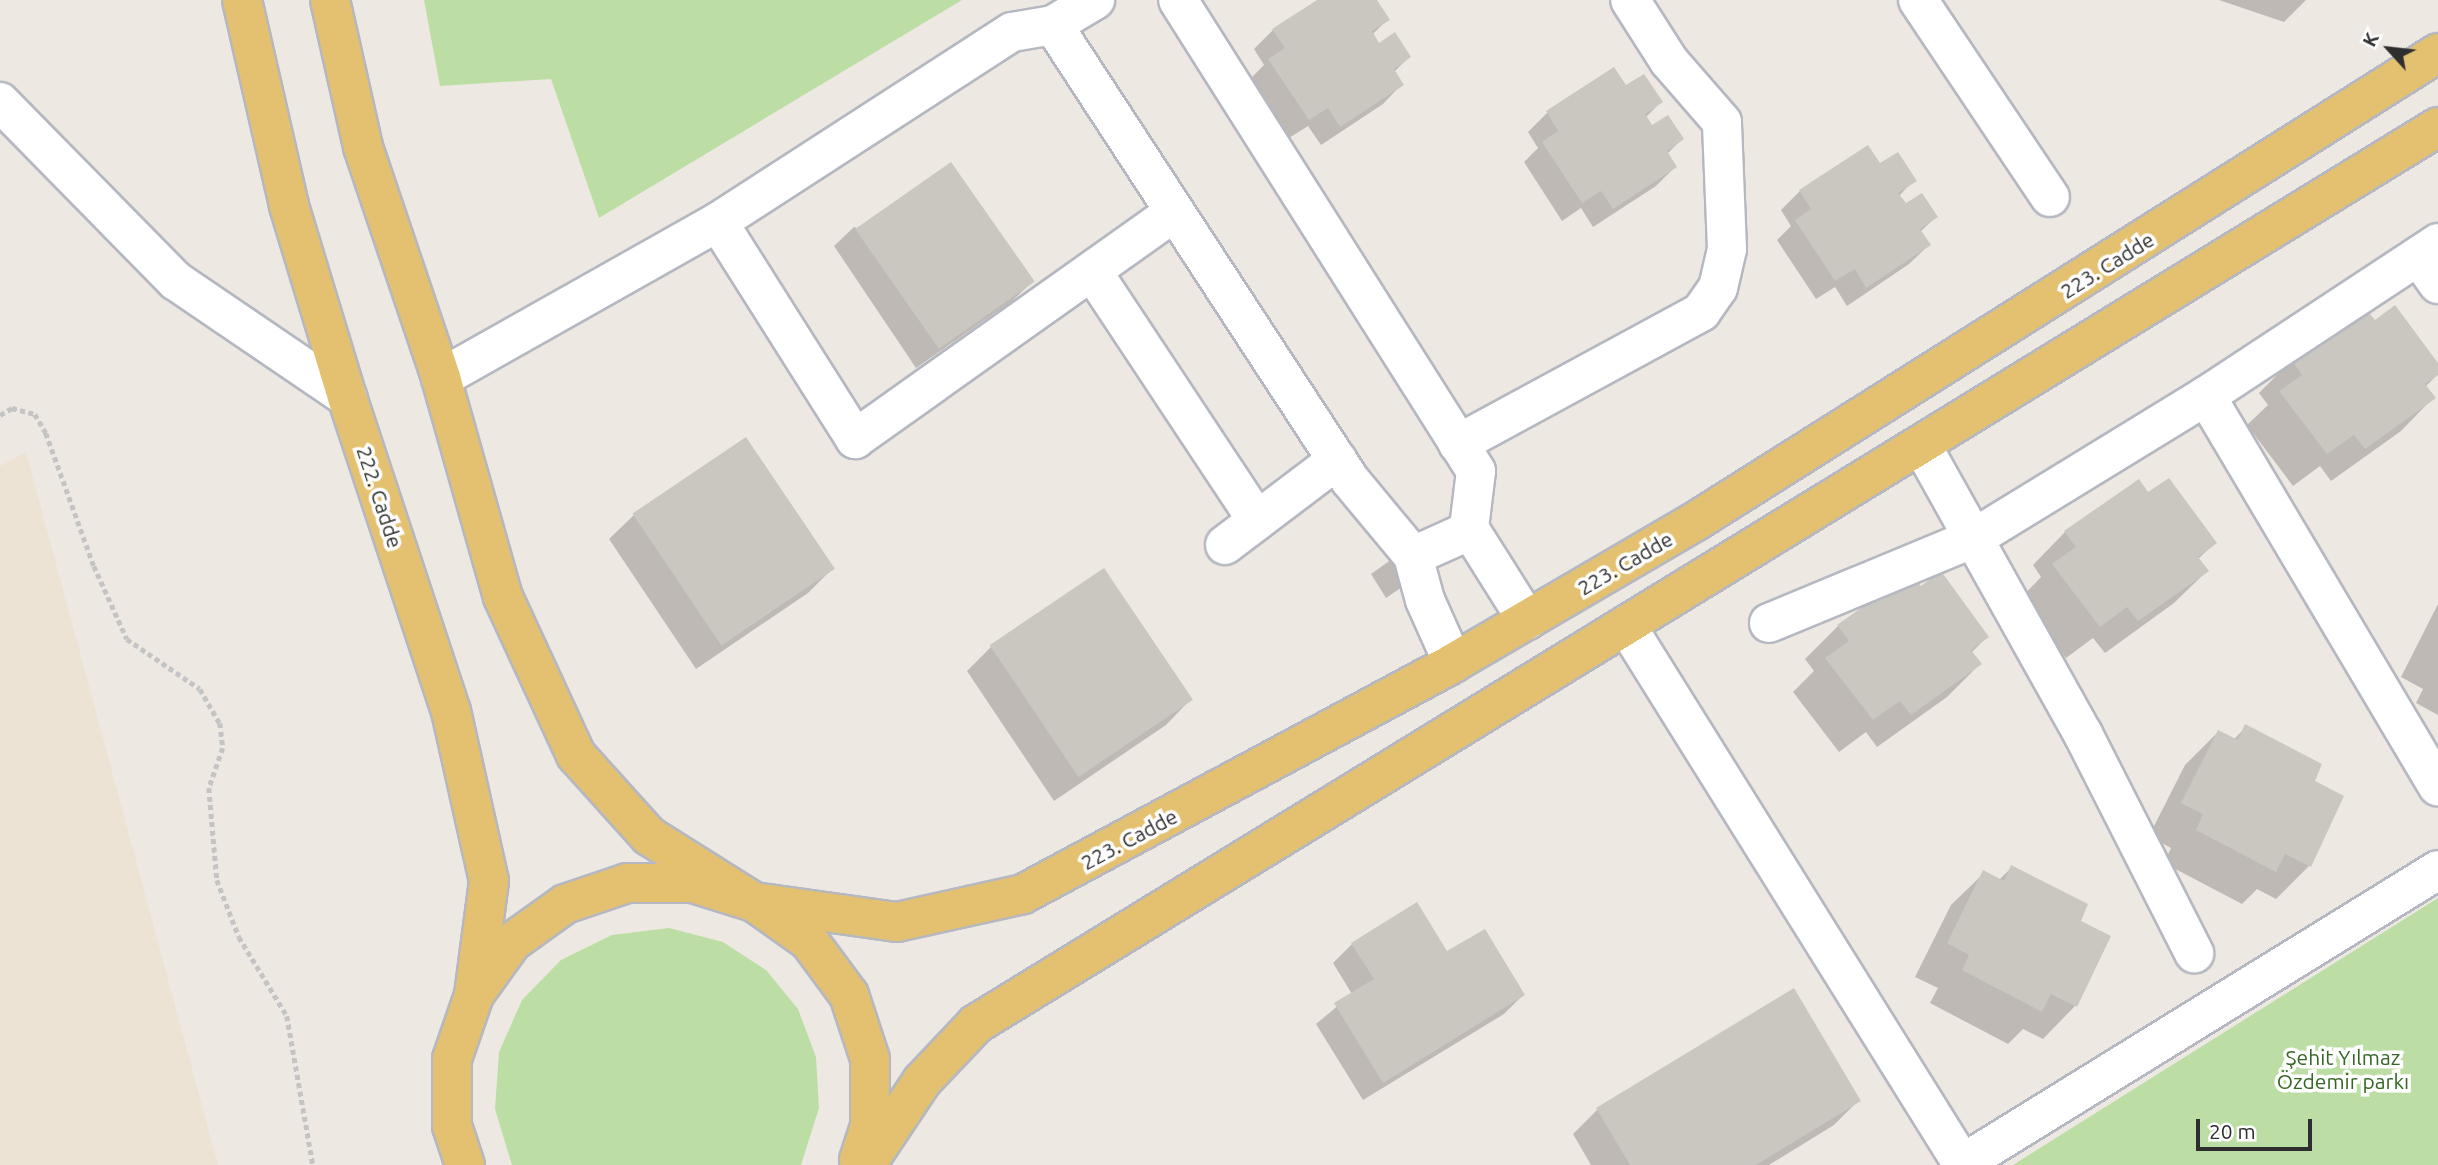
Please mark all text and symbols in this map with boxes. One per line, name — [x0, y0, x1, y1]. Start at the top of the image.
north arrow — [2354, 14, 2424, 84]
text: K — [2358, 29, 2383, 50]
street label: 223. Cadde — [2056, 226, 2158, 304]
street label: 222. Cadde — [352, 443, 408, 551]
street label: 223. Cadde — [1573, 526, 1677, 600]
street label: 223. Cadde — [1077, 803, 1181, 875]
park label: Şehit Yılmaz Özdemir parkı — [2277, 1044, 2409, 1094]
scale bar — [2200, 1106, 2316, 1150]
text: 20 m — [2209, 1119, 2256, 1143]

